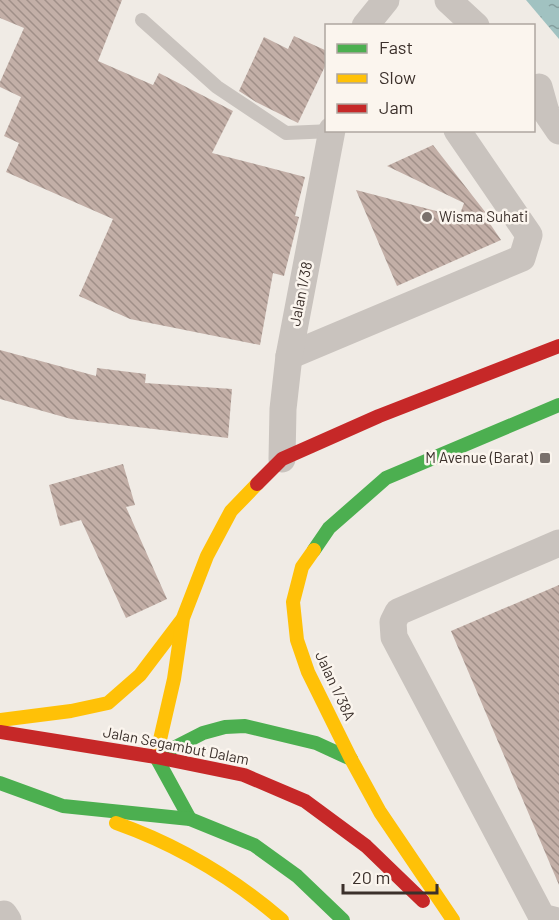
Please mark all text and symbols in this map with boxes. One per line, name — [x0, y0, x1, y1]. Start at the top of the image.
legend — [325, 24, 535, 132]
text: Fast — [379, 36, 413, 58]
text: Slow — [379, 66, 416, 88]
text: Jam — [379, 96, 413, 118]
place label: Wisma Suhati — [439, 207, 528, 225]
marker: Wisma Suhati — [420, 210, 434, 224]
street label: Jalan 1/38 — [285, 260, 315, 328]
place label: M Avenue (Barat) — [425, 448, 533, 466]
marker: M Avenue (Barat) — [538, 451, 552, 465]
street label: Jalan 1/38A — [312, 648, 360, 723]
street label: Jalan Segambut Dalam — [102, 722, 251, 768]
scale bar — [343, 857, 438, 895]
text: 20 m — [352, 866, 390, 888]

